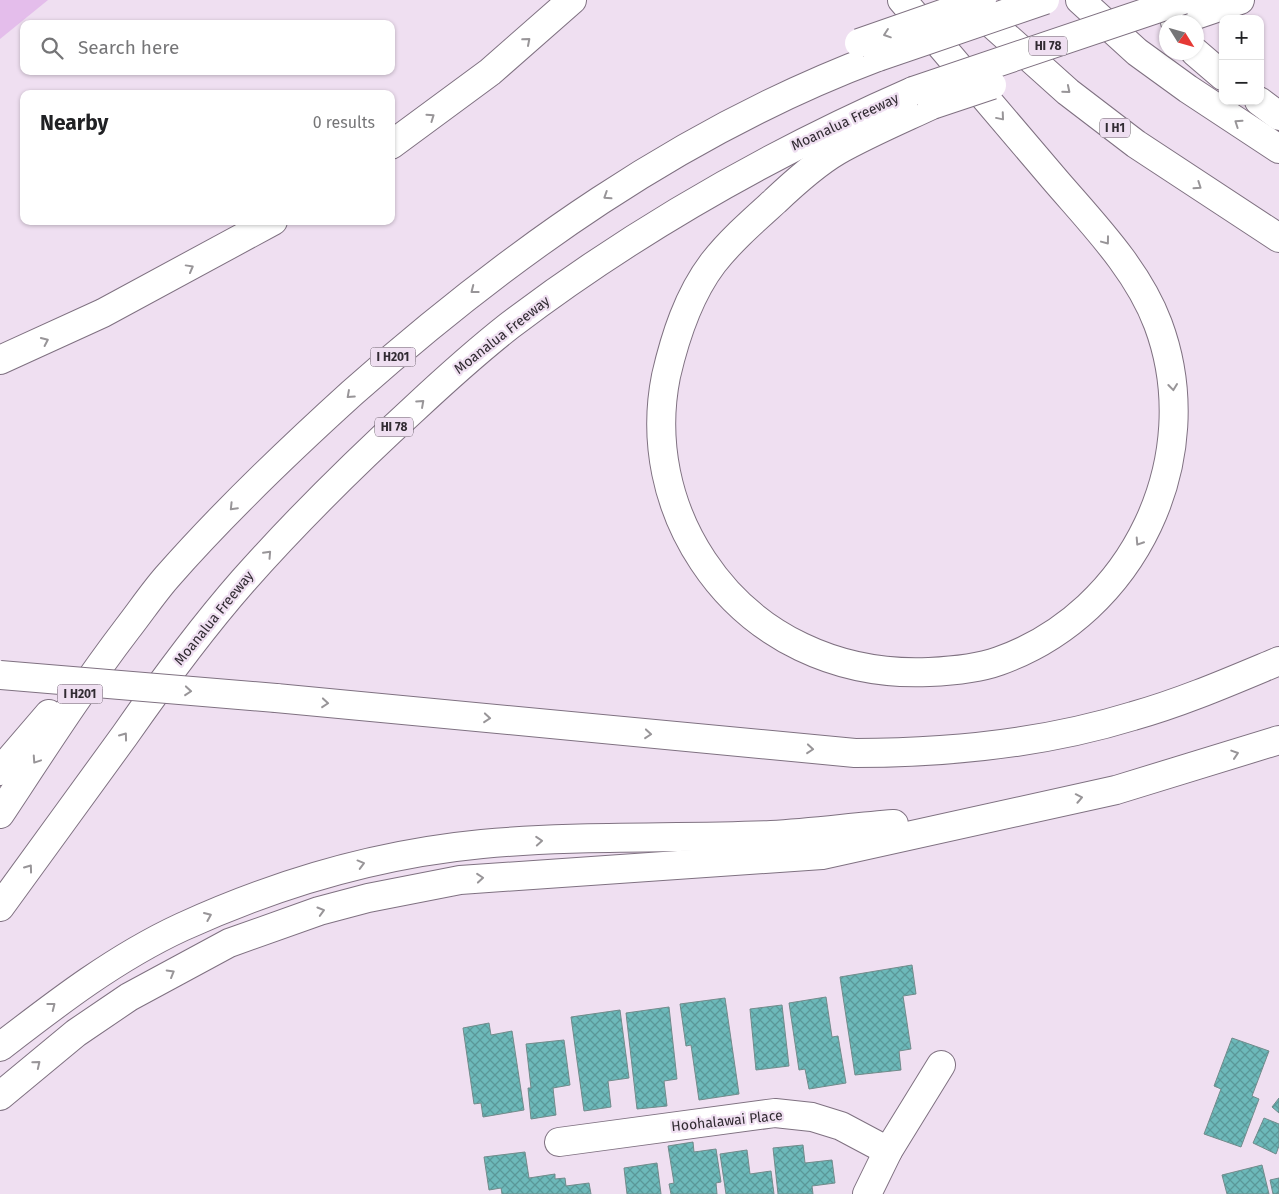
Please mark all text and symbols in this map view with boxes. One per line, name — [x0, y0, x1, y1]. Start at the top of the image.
north arrow — [1159, 15, 1204, 60]
map controls — [1219, 15, 1264, 105]
button: + — [1219, 15, 1264, 60]
search box — [20, 20, 395, 75]
one-way arrow — [883, 28, 892, 38]
icon: search — [38, 34, 66, 62]
text: Search here — [78, 36, 179, 59]
road number: HI 78 — [1029, 36, 1067, 56]
one-way arrow — [521, 38, 530, 47]
button: − — [1219, 60, 1264, 105]
one-way arrow — [1061, 85, 1070, 93]
street label: Moanalua Freeway — [789, 90, 902, 154]
text: Nearby — [40, 110, 108, 136]
one-way arrow — [996, 111, 1004, 120]
text: 0 results — [313, 113, 375, 132]
one-way arrow — [425, 114, 435, 123]
road number: I H1 — [1100, 119, 1130, 138]
one-way arrow — [1234, 120, 1243, 129]
one-way arrow — [1193, 180, 1202, 189]
one-way arrow — [603, 190, 612, 199]
one-way arrow — [1101, 235, 1109, 244]
one-way arrow — [184, 264, 193, 274]
one-way arrow — [471, 284, 480, 292]
street label: Moanalua Freeway — [451, 292, 553, 378]
one-way arrow — [40, 337, 49, 347]
road number: I H201 — [370, 348, 416, 367]
one-way arrow — [1167, 383, 1178, 391]
one-way arrow — [347, 389, 356, 398]
one-way arrow — [415, 400, 424, 409]
road number: HI 78 — [375, 418, 413, 437]
one-way arrow — [230, 502, 239, 511]
one-way arrow — [1136, 537, 1145, 546]
one-way arrow — [262, 550, 271, 559]
street label: Moanalua Freeway — [171, 567, 257, 669]
road number: I H201 — [58, 684, 102, 704]
one-way arrow — [184, 685, 192, 696]
one-way arrow — [321, 697, 329, 708]
one-way arrow — [483, 712, 491, 723]
one-way arrow — [645, 728, 653, 739]
one-way arrow — [118, 732, 127, 742]
one-way arrow — [807, 743, 815, 754]
one-way arrow — [1231, 750, 1239, 760]
one-way arrow — [33, 754, 42, 764]
one-way arrow — [1075, 793, 1083, 803]
one-way arrow — [536, 835, 544, 846]
one-way arrow — [357, 860, 365, 870]
one-way arrow — [22, 864, 32, 873]
one-way arrow — [476, 873, 484, 884]
one-way arrow — [316, 907, 324, 917]
one-way arrow — [203, 912, 212, 923]
one-way arrow — [165, 969, 174, 979]
one-way arrow — [46, 1004, 55, 1012]
one-way arrow — [31, 1062, 40, 1070]
street label: Hoohalawai Place — [670, 1107, 784, 1135]

